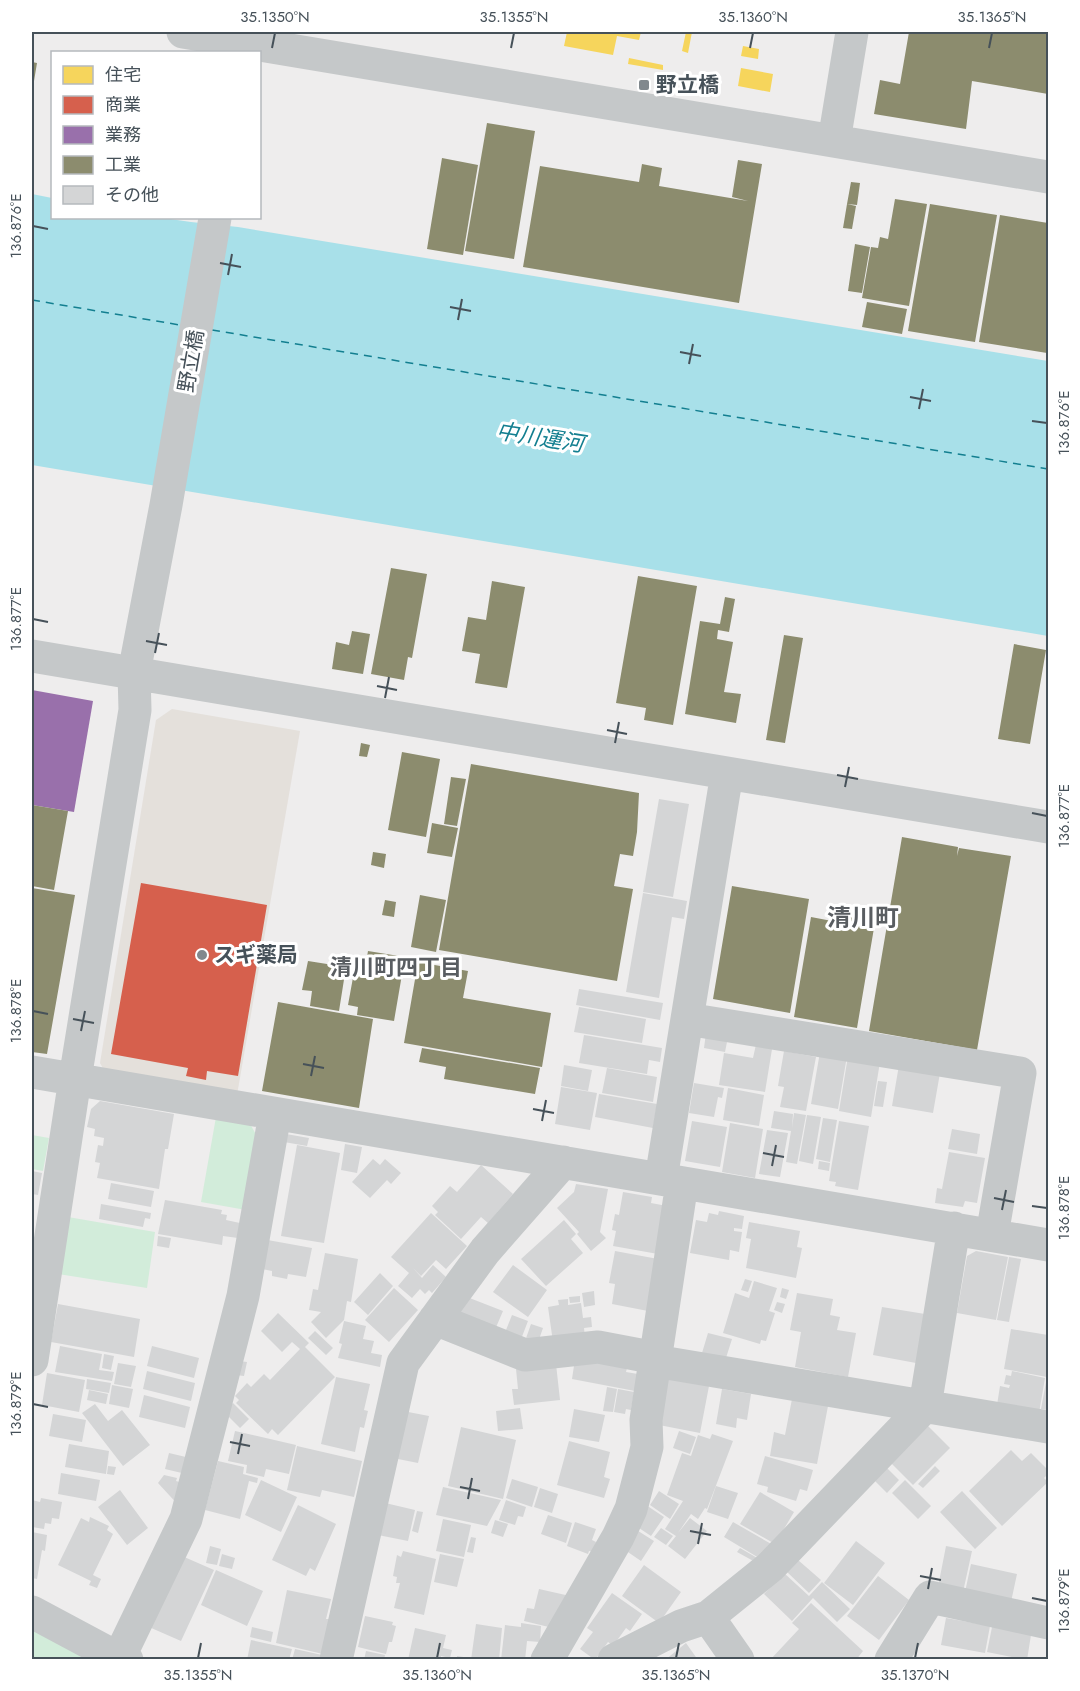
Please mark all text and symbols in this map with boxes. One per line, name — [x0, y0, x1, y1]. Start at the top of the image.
text: 35.1350°N — [240, 6, 310, 28]
text: 35.1355°N — [480, 6, 548, 28]
text: 35.1360°N — [718, 6, 788, 28]
text: 35.1365°N — [958, 6, 1027, 28]
legend — [51, 51, 261, 219]
text: 住宅 — [105, 62, 141, 88]
place label: 野立橋 — [656, 70, 719, 100]
marker: 野立橋 — [637, 78, 651, 92]
text: 商業 — [105, 92, 141, 118]
text: 業務 — [105, 122, 141, 148]
text: 工業 — [105, 152, 141, 178]
text: その他 — [105, 182, 159, 208]
text: 136.876°E — [5, 194, 27, 258]
street label: 野立橋 — [171, 327, 211, 395]
text: 136.876°E — [1053, 391, 1075, 455]
water label: 中川運河 — [494, 414, 590, 460]
text: 136.877°E — [5, 587, 27, 651]
text: 136.877°E — [1053, 784, 1075, 848]
district label: 清川町 — [827, 900, 899, 935]
place label: スギ薬局 — [214, 940, 298, 970]
marker: スギ薬局 — [195, 948, 209, 962]
district label: 清川町四丁目 — [330, 951, 462, 983]
text: 136.878°E — [5, 979, 27, 1043]
text: 136.878°E — [1053, 1176, 1075, 1240]
text: 136.879°E — [5, 1372, 27, 1436]
text: 136.879°E — [1053, 1569, 1075, 1633]
text: 35.1355°N — [164, 1664, 232, 1686]
text: 35.1360°N — [402, 1664, 472, 1686]
text: 35.1365°N — [642, 1664, 711, 1686]
text: 35.1370°N — [881, 1664, 949, 1686]

